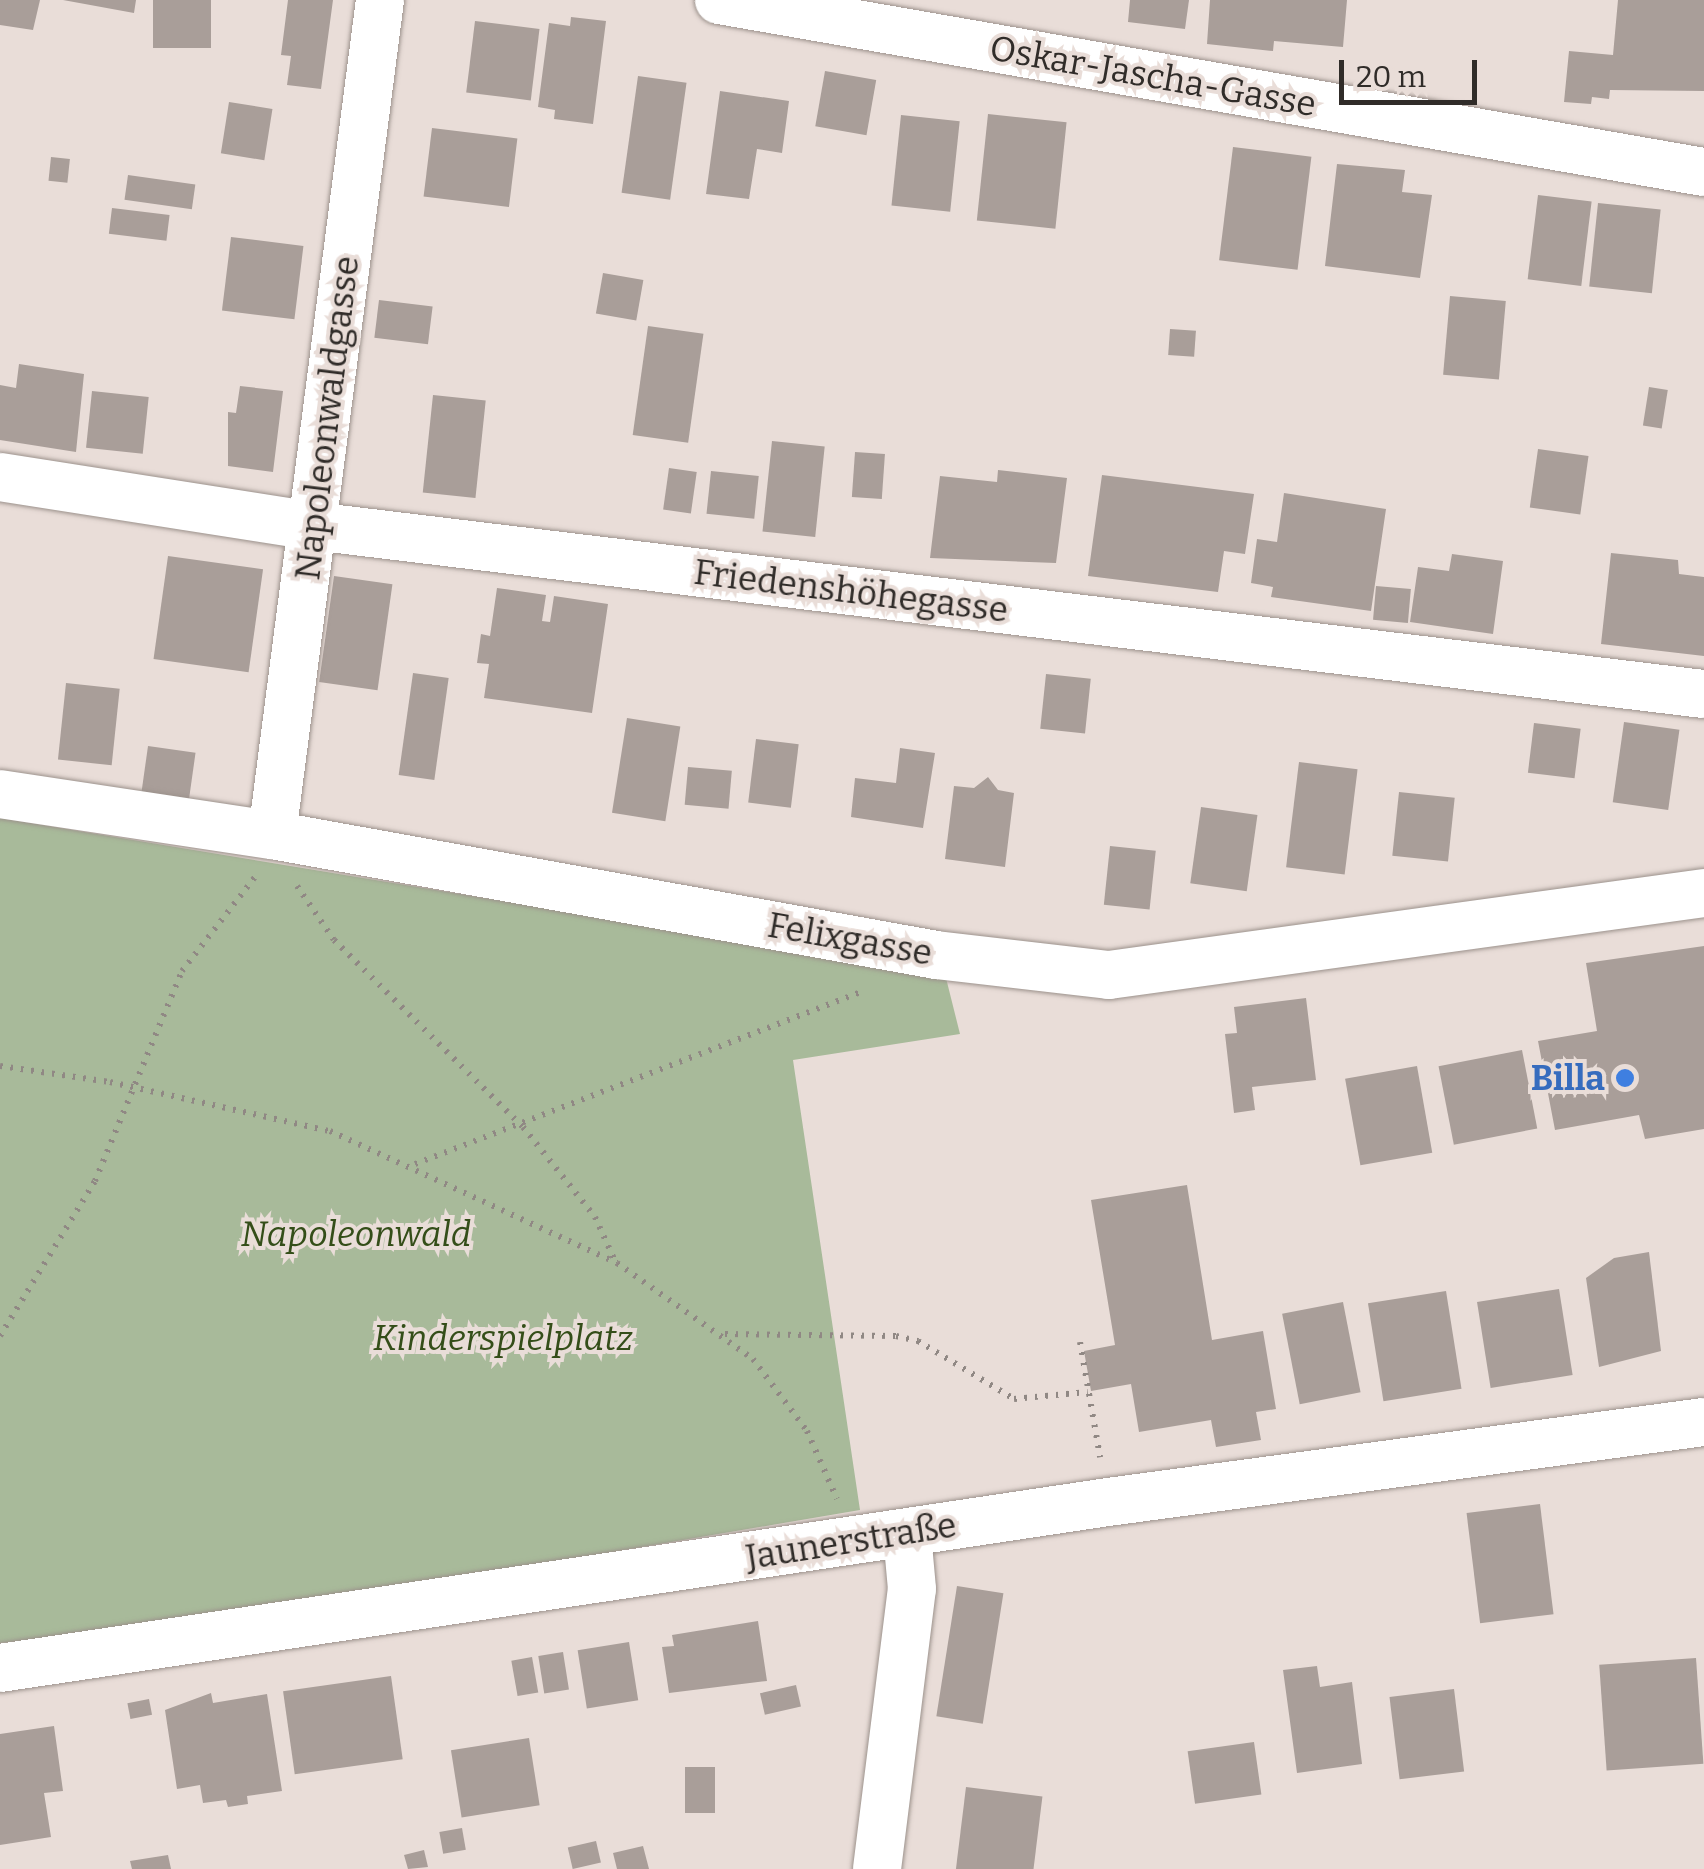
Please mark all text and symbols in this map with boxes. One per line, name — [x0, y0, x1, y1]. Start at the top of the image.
street label: Oskar-Jascha-Gasse — [987, 27, 1319, 125]
scale bar — [1344, 40, 1482, 102]
text: 20 m — [1356, 59, 1426, 95]
street label: Napoleonwaldgasse — [286, 254, 368, 582]
street label: Friedenshöhegasse — [692, 551, 1010, 631]
street label: Felixgasse — [764, 904, 936, 974]
place label: Billa — [1531, 1057, 1605, 1099]
marker: Billa — [1614, 1067, 1636, 1089]
park label: Napoleonwald — [241, 1213, 471, 1255]
park label: Kinderspielplatz — [373, 1317, 633, 1359]
street label: Jaunerstraße — [743, 1504, 959, 1578]

